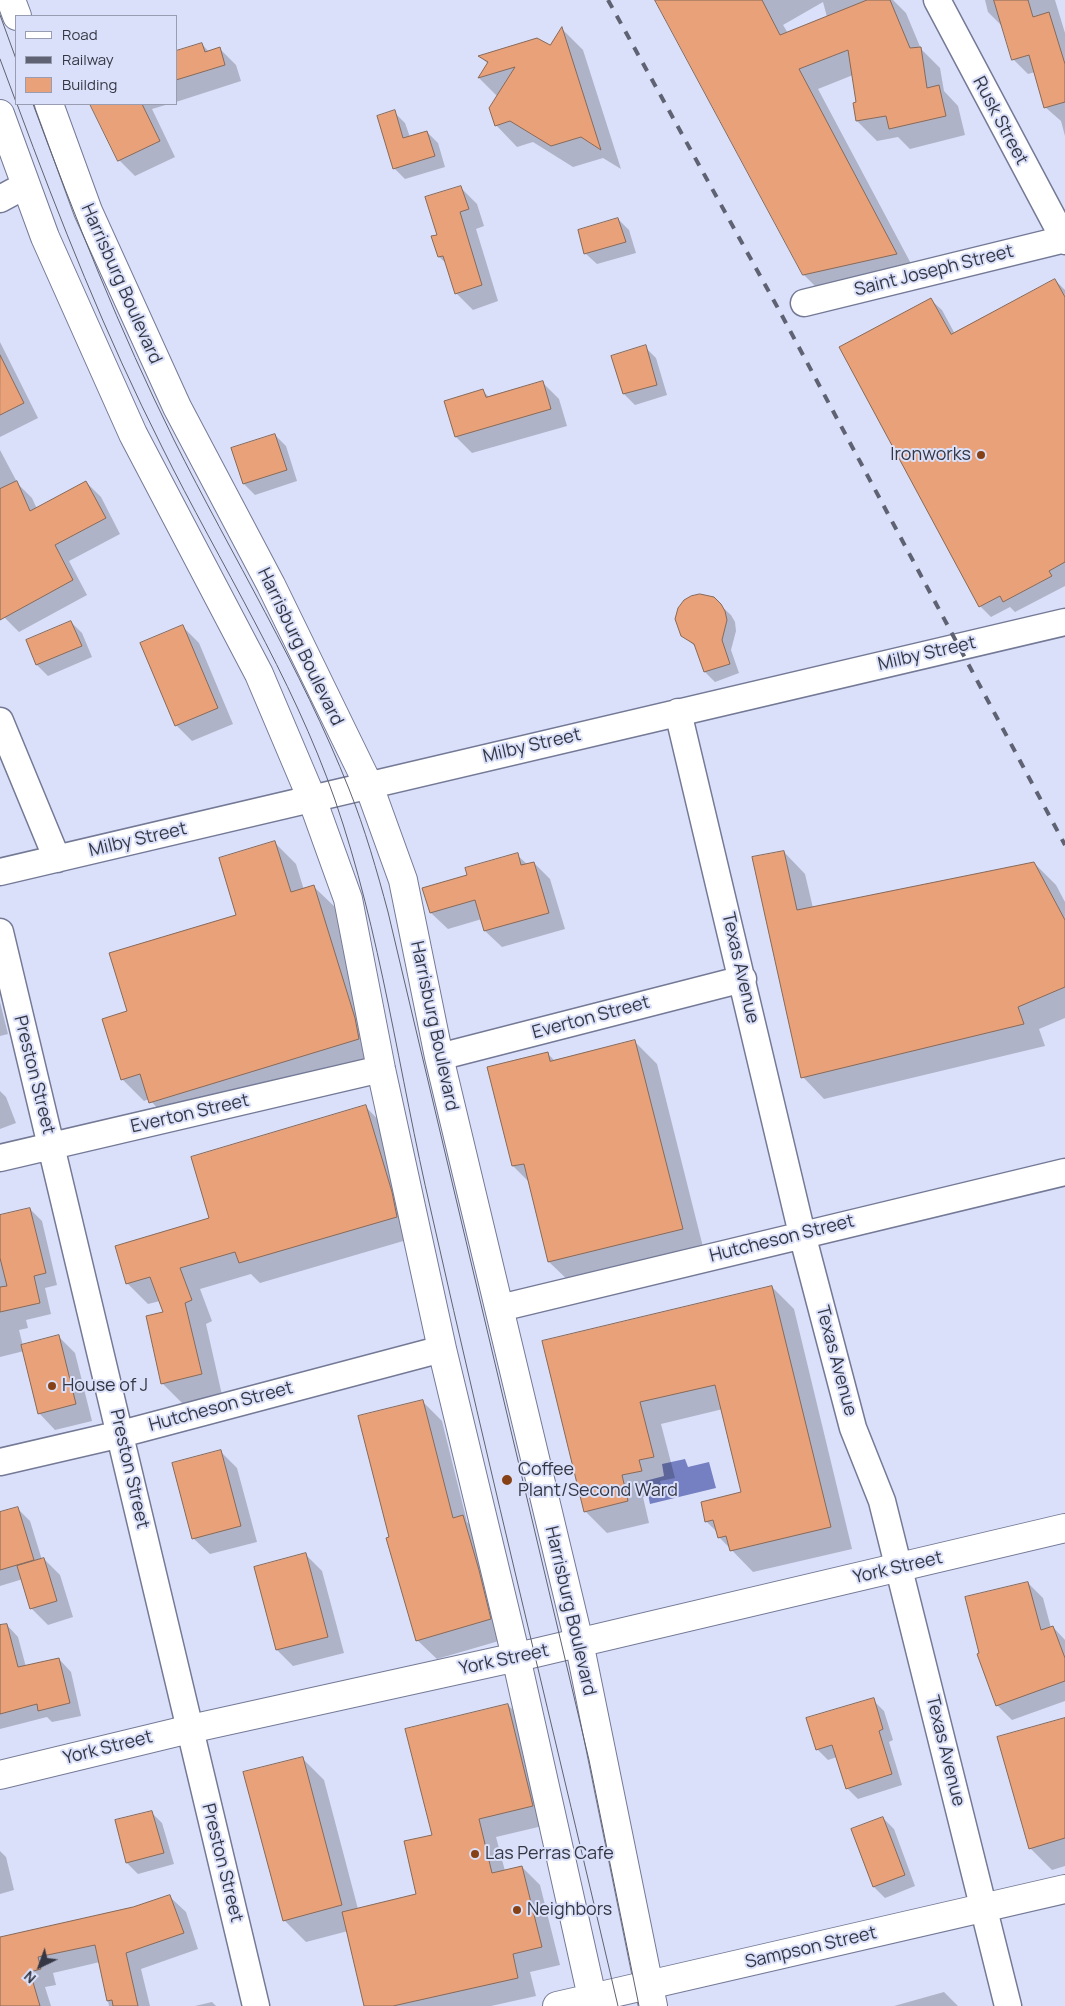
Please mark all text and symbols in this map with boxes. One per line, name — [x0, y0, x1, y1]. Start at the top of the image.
legend — [15, 15, 178, 105]
text: Road — [62, 24, 98, 45]
text: Railway — [62, 49, 114, 70]
street label: Rusk Street — [968, 73, 1032, 169]
text: Building — [62, 74, 117, 95]
street label: Harrisburg Boulevard — [76, 201, 166, 367]
street label: Saint Joseph Street — [852, 241, 1016, 301]
place label: Ironworks — [890, 444, 971, 466]
marker: Ironworks — [975, 449, 987, 461]
street label: Harrisburg Boulevard — [252, 565, 348, 729]
street label: Milby Street — [876, 632, 978, 676]
street label: Milby Street — [481, 724, 583, 768]
street label: Milby Street — [87, 818, 189, 862]
street label: Texas Avenue — [717, 910, 763, 1026]
street label: Harrisburg Boulevard — [405, 939, 463, 1113]
street label: Everton Street — [530, 992, 652, 1044]
street label: Preston Street — [9, 1013, 59, 1137]
street label: Everton Street — [129, 1090, 251, 1138]
street label: Hutcheson Street — [707, 1211, 857, 1267]
street label: Texas Avenue — [811, 1304, 861, 1418]
place label: House of J — [62, 1375, 148, 1397]
street label: Hutcheson Street — [147, 1377, 295, 1437]
marker: House of J — [46, 1380, 58, 1392]
street label: Preston Street — [105, 1407, 153, 1531]
place label: Coffee Plant/Second Ward — [518, 1459, 678, 1502]
marker: Coffee Plant/Second Ward — [500, 1473, 514, 1487]
street label: Harrisburg Boulevard — [540, 1524, 600, 1698]
street label: York Street — [851, 1547, 945, 1589]
street label: York Street — [457, 1640, 551, 1680]
street label: Texas Avenue — [921, 1693, 969, 1809]
street label: York Street — [61, 1727, 155, 1769]
street label: Preston Street — [197, 1801, 247, 1925]
place label: Las Perras Cafe — [485, 1843, 614, 1865]
marker: Las Perras Cafe — [469, 1848, 481, 1860]
place label: Neighbors — [527, 1899, 612, 1921]
marker: Neighbors — [511, 1904, 523, 1916]
street label: Sampson Street — [743, 1922, 879, 1974]
north arrow — [15, 1941, 65, 1991]
text: N — [20, 1967, 40, 1988]

